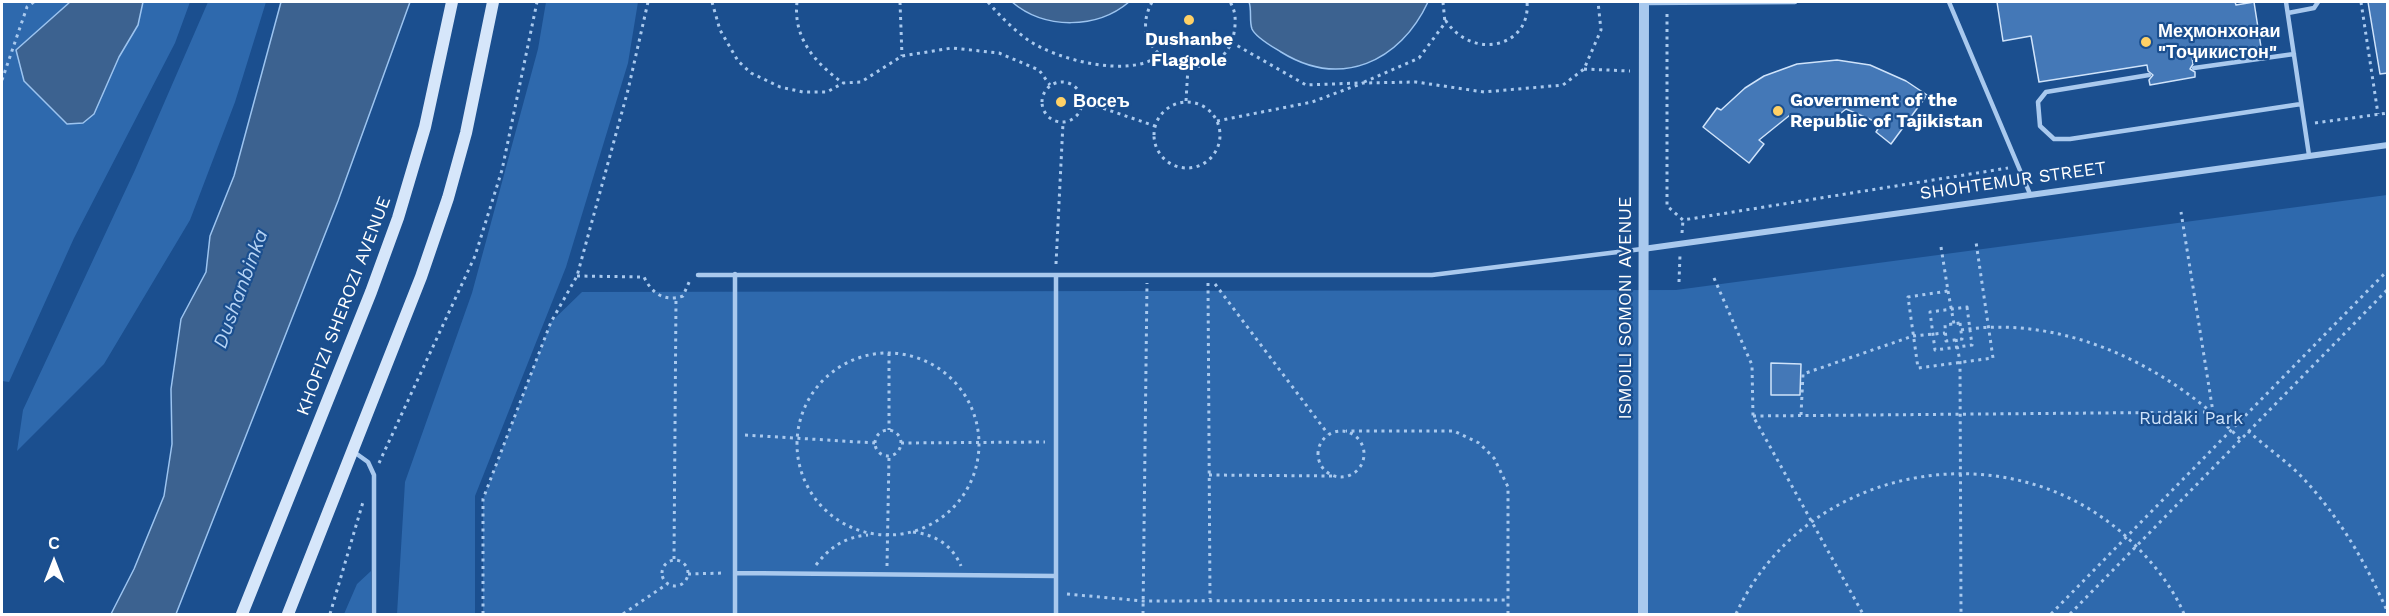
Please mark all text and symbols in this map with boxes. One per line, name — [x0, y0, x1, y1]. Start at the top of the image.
marker: Dushanbe Flagpole — [1182, 13, 1196, 27]
place label: Меҳмонхонаи "Тоҷикистон" — [2158, 21, 2280, 63]
place label: Dushanbe Flagpole — [1145, 29, 1233, 72]
marker: Меҳмонхонаи "Тоҷикистон" — [2139, 35, 2153, 49]
place label: Government of the Republic of Tajikistan — [1790, 90, 1983, 132]
place label: Восеъ — [1073, 91, 1130, 113]
marker: Восеъ — [1054, 95, 1068, 109]
marker: Government of the Republic of Tajikistan — [1771, 104, 1785, 118]
street label: SHOHTEMUR STREET — [1919, 157, 2107, 205]
street label: KHOFIZI SHEROZI AVENUE — [292, 193, 396, 419]
street label: ISMOILI SOMONI AVENUE — [1615, 196, 1637, 420]
water label: Dushanbinka — [208, 226, 274, 352]
park label: Rudaki Park — [2139, 408, 2243, 430]
north arrow — [24, 532, 84, 592]
text: С — [48, 534, 60, 553]

